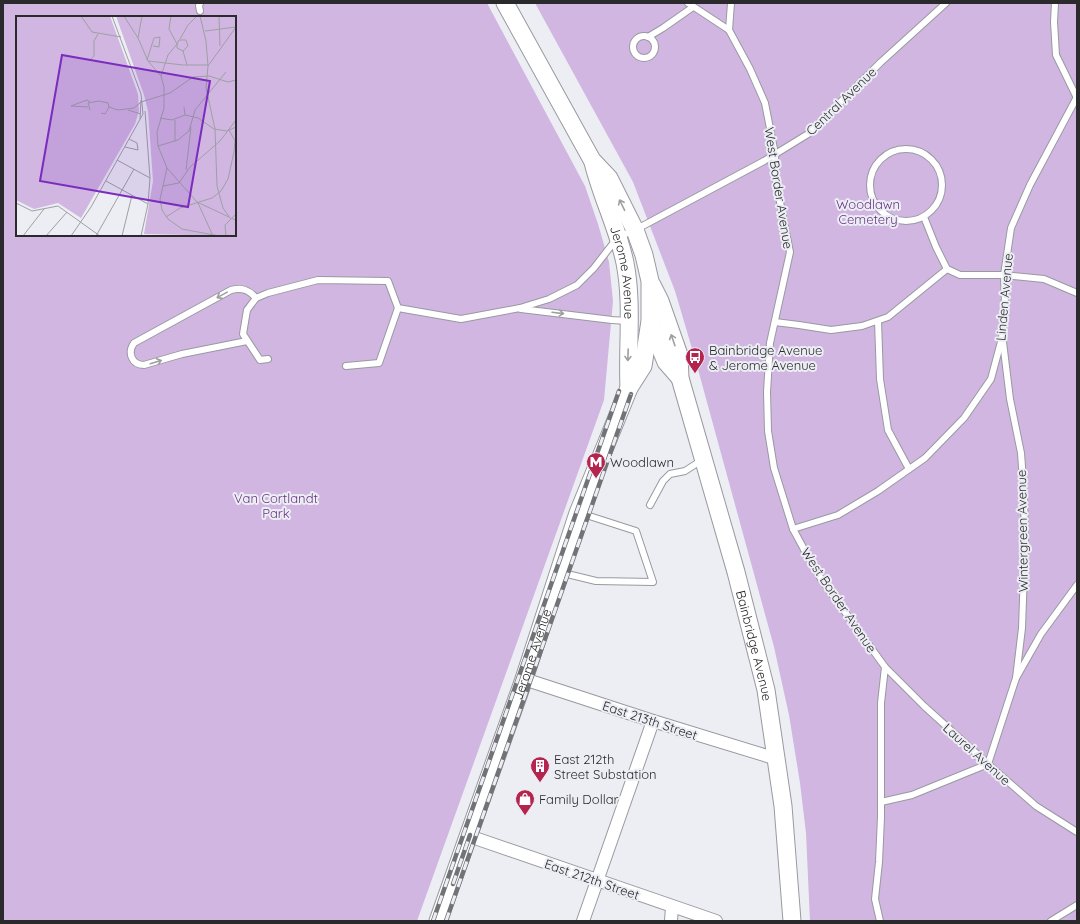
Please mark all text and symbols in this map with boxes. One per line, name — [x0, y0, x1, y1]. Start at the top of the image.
inset map — [16, 16, 236, 236]
street label: Central Avenue — [803, 63, 879, 139]
street label: West Border Avenue — [761, 126, 797, 250]
park label: Woodlawn Cemetery — [836, 196, 900, 227]
one-way arrow — [618, 200, 625, 212]
street label: Jerome Avenue — [607, 224, 637, 319]
street label: Linden Avenue — [992, 252, 1016, 342]
one-way arrow — [216, 292, 228, 299]
one-way arrow — [551, 309, 564, 317]
one-way arrow — [669, 335, 677, 347]
place label: Bainbridge Avenue & Jerome Avenue — [709, 342, 822, 373]
bus stop icon: Bainbridge Avenue & Jerome Avenue — [684, 346, 706, 374]
one-way arrow — [625, 348, 632, 361]
one-way arrow — [149, 358, 162, 365]
metro station icon: Woodlawn — [585, 451, 607, 479]
place label: Woodlawn — [610, 454, 674, 470]
street label: Wintergreen Avenue — [1013, 470, 1031, 592]
park label: Van Cortlandt Park — [234, 490, 318, 521]
street label: West Border Avenue — [798, 545, 880, 655]
street label: Bainbridge Avenue — [733, 589, 776, 702]
street label: Jerome Avenue — [509, 607, 554, 702]
street label: East 213th Street — [600, 697, 700, 743]
street label: Laurel Avenue — [940, 720, 1014, 788]
place label: East 212th Street Substation — [554, 751, 657, 782]
building icon: East 212th Street Substation — [529, 755, 551, 783]
shop icon: Family Dollar — [514, 788, 536, 816]
place label: Family Dollar — [539, 791, 619, 807]
street label: East 212th Street — [542, 855, 642, 903]

